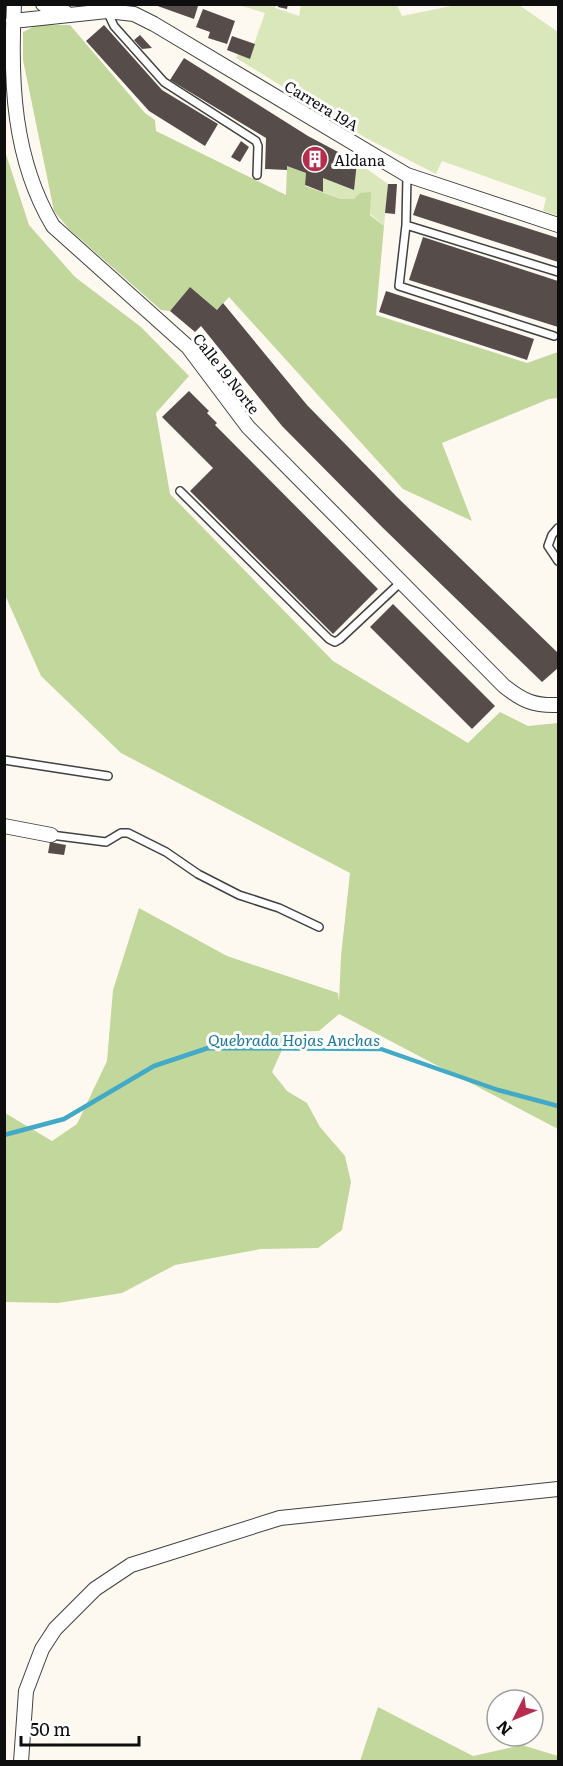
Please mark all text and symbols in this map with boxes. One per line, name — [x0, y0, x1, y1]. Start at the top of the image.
street label: Carrera 19A — [280, 74, 364, 136]
building icon: Aldana — [300, 144, 330, 174]
place label: Aldana — [334, 148, 386, 171]
street label: Calle 19 Norte — [188, 328, 266, 419]
water label: Quebrada Hojas Anchas — [208, 1027, 380, 1051]
north arrow — [485, 1688, 545, 1748]
scale bar — [21, 1709, 140, 1747]
text: 50 m — [30, 1715, 71, 1742]
text: N — [490, 1716, 517, 1742]

